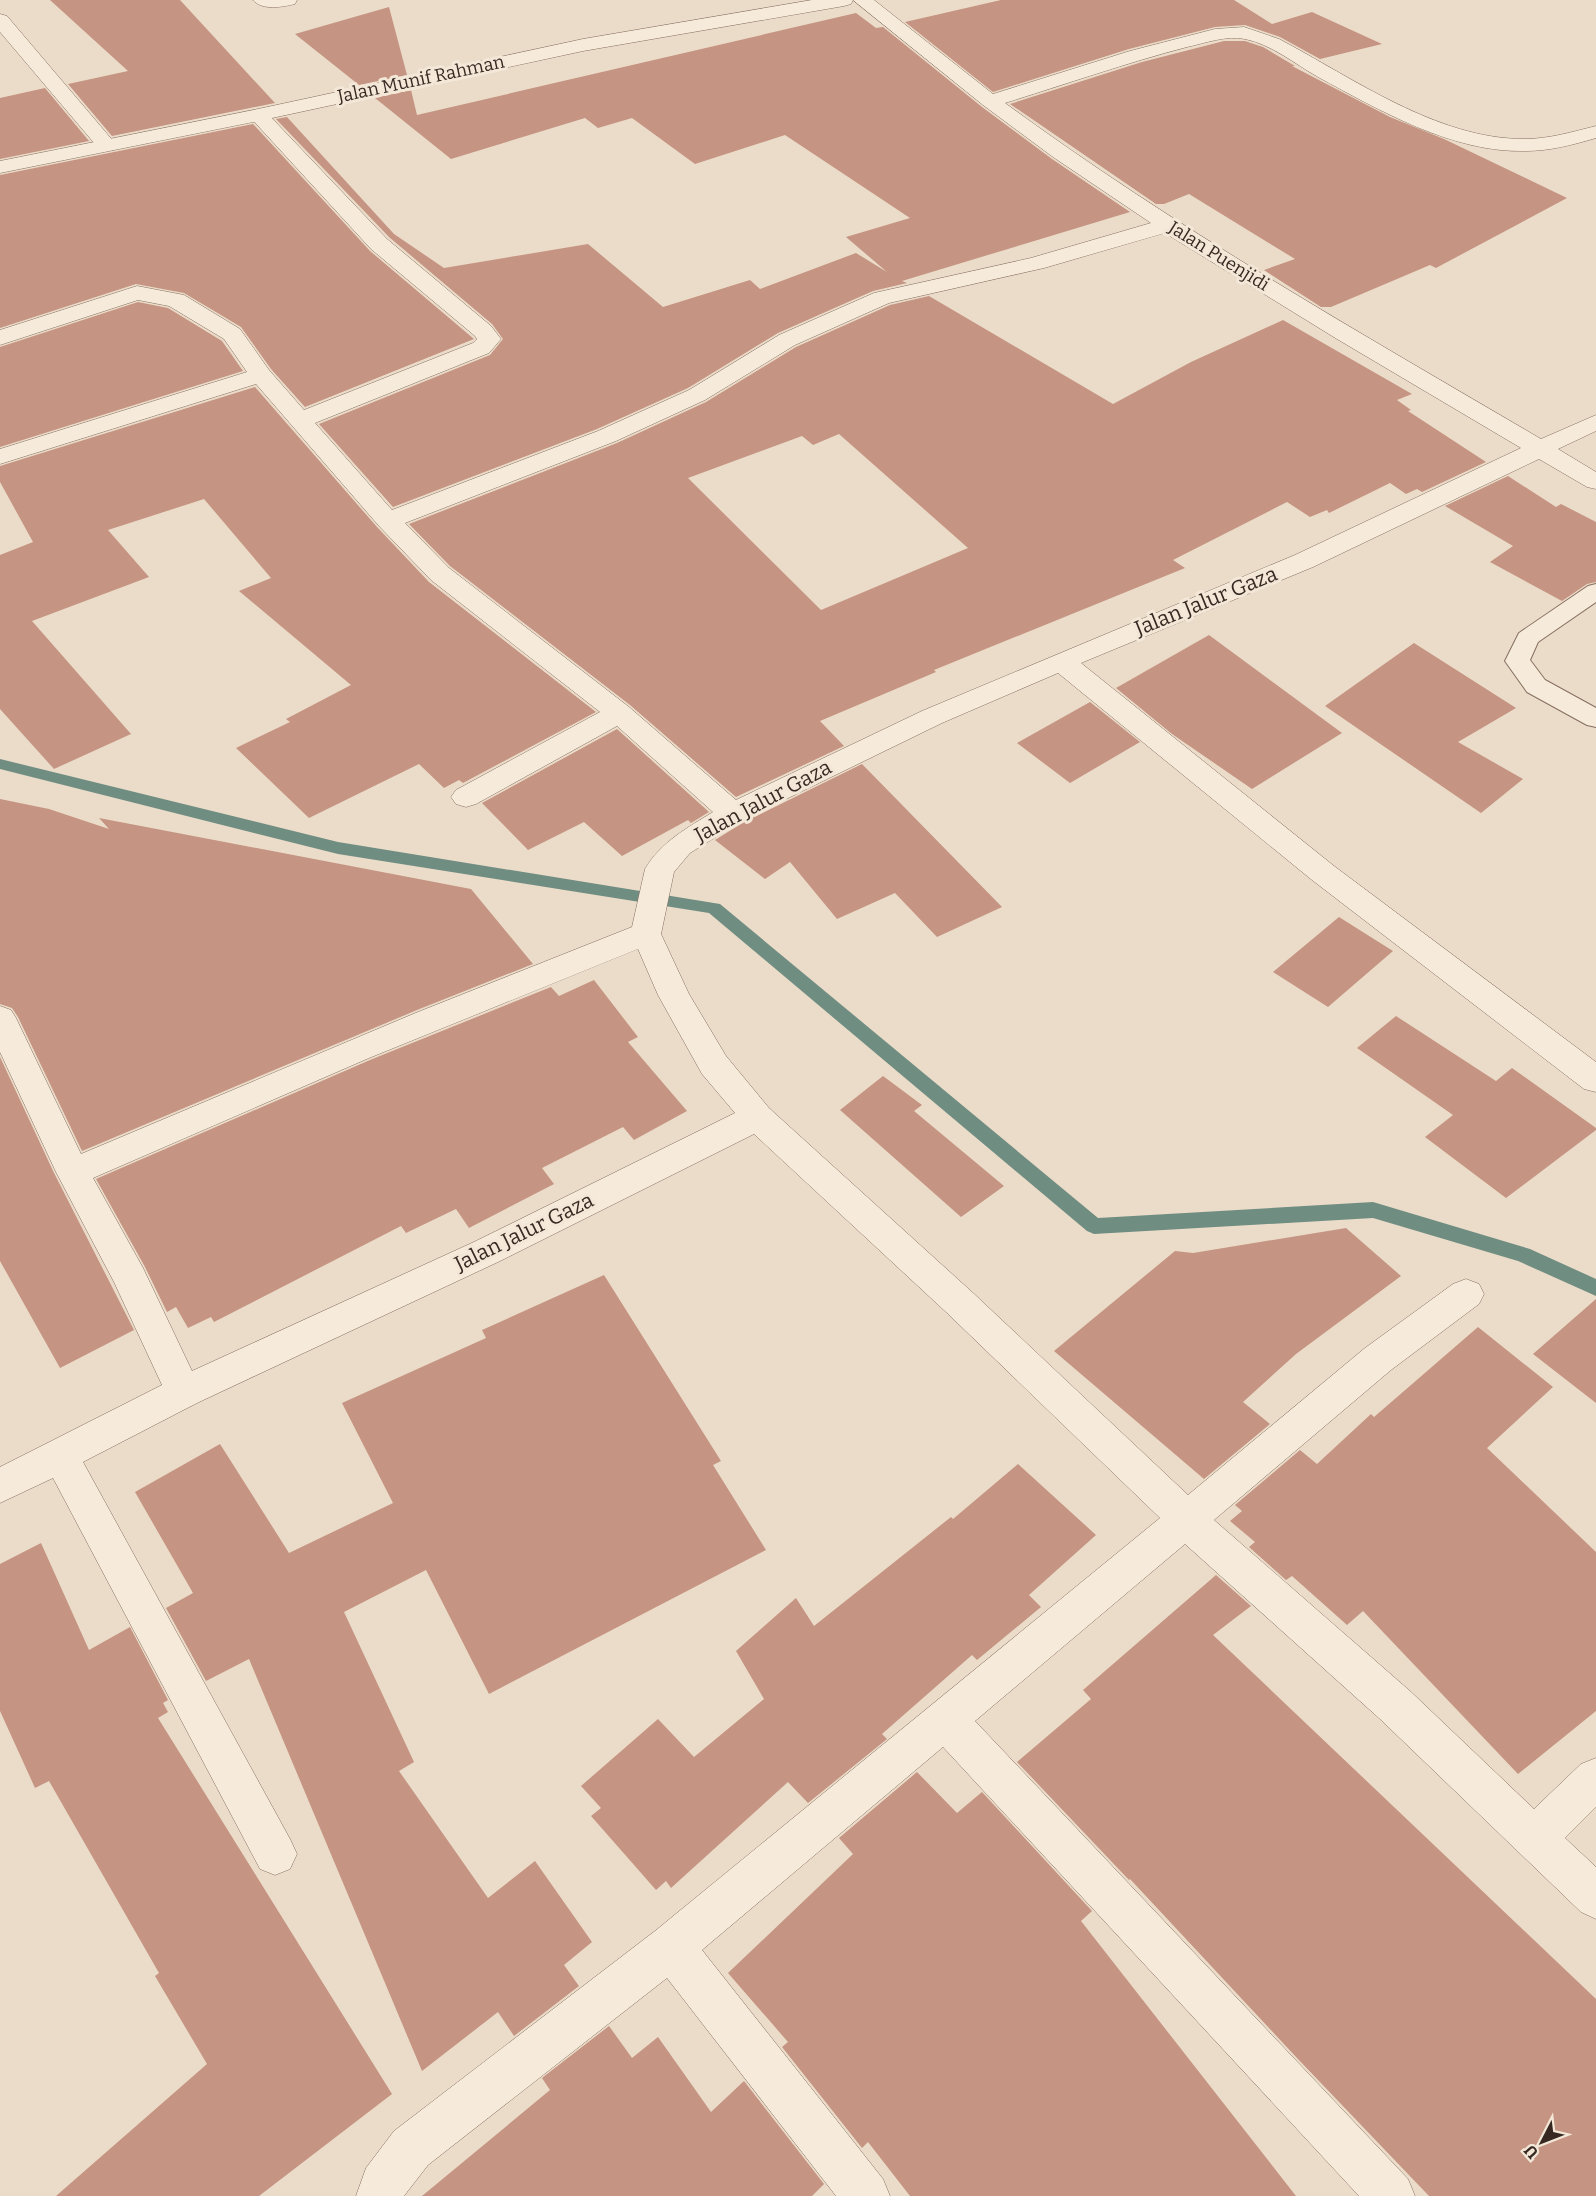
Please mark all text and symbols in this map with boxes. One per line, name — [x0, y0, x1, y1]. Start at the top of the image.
street label: Jalan Munif Rahman — [335, 50, 507, 108]
street label: Jalan Puenjidi — [1164, 216, 1273, 296]
street label: Jalan Jalur Gaza — [1130, 560, 1282, 642]
street label: Jalan Jalur Gaza — [689, 754, 836, 849]
street label: Jalan Jalur Gaza — [449, 1187, 598, 1277]
north arrow — [1512, 2112, 1572, 2172]
text: U — [1520, 2141, 1542, 2162]

